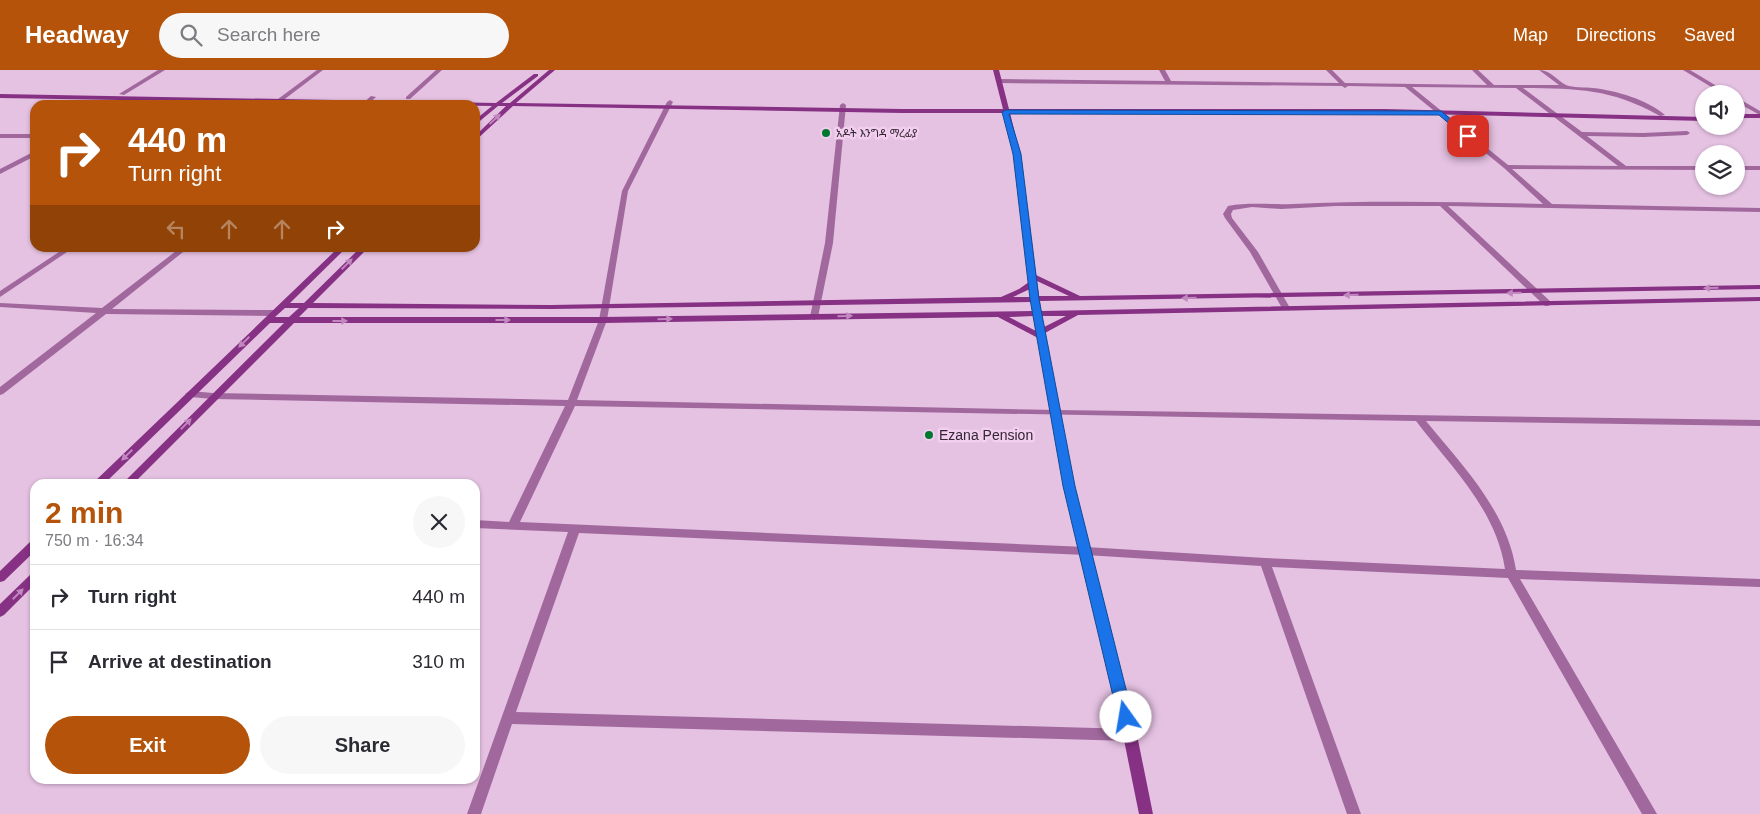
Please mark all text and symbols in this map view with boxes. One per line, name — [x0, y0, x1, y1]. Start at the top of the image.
search box — [159, 13, 509, 58]
text: Headway — [25, 21, 129, 48]
icon: search — [177, 21, 205, 49]
text: Search here — [217, 24, 321, 45]
text: Map — [1513, 25, 1548, 45]
text: Directions — [1576, 25, 1656, 45]
text: Saved — [1684, 25, 1735, 45]
map controls — [1695, 85, 1745, 195]
button: sound — [1695, 85, 1745, 135]
one-way arrow — [489, 113, 501, 125]
pin — [1447, 115, 1489, 157]
icon: right — [45, 120, 110, 185]
text: 440 m — [128, 120, 227, 159]
icon: arrive — [1454, 122, 1482, 150]
marker: አዶት እንግዳ ማረፊያ — [820, 127, 832, 139]
place label: አዶት እንግዳ ማረፊያ — [836, 127, 917, 139]
button: layers — [1695, 145, 1745, 195]
text: Turn right — [128, 161, 221, 186]
icon: left — [162, 215, 190, 243]
icon: ahead — [215, 215, 243, 243]
icon: ahead — [268, 215, 296, 243]
icon: right — [321, 215, 349, 243]
one-way arrow — [341, 258, 353, 270]
one-way arrow — [1703, 284, 1719, 292]
one-way arrow — [1506, 289, 1522, 297]
one-way arrow — [1343, 291, 1359, 299]
one-way arrow — [1181, 294, 1197, 302]
one-way arrow — [837, 312, 853, 320]
one-way arrow — [657, 315, 673, 323]
one-way arrow — [495, 316, 511, 324]
one-way arrow — [332, 317, 348, 325]
one-way arrow — [238, 336, 250, 348]
one-way arrow — [180, 418, 192, 430]
place label: Ezana Pension — [939, 427, 1033, 443]
marker: Ezana Pension — [923, 429, 935, 441]
one-way arrow — [121, 449, 133, 461]
text: 2 min — [45, 496, 123, 529]
button: close — [413, 496, 465, 548]
text: 750 m · 16:34 — [45, 532, 144, 549]
icon: right — [45, 583, 73, 611]
text: Turn right — [88, 586, 176, 607]
text: 440 m — [412, 586, 465, 607]
one-way arrow — [11, 588, 23, 600]
icon: arrive — [45, 648, 73, 676]
text: Arrive at destination — [88, 651, 272, 672]
text: 310 m — [412, 651, 465, 672]
position arrow — [1099, 690, 1151, 742]
button: Exit — [45, 716, 250, 774]
button: Share — [260, 716, 465, 774]

